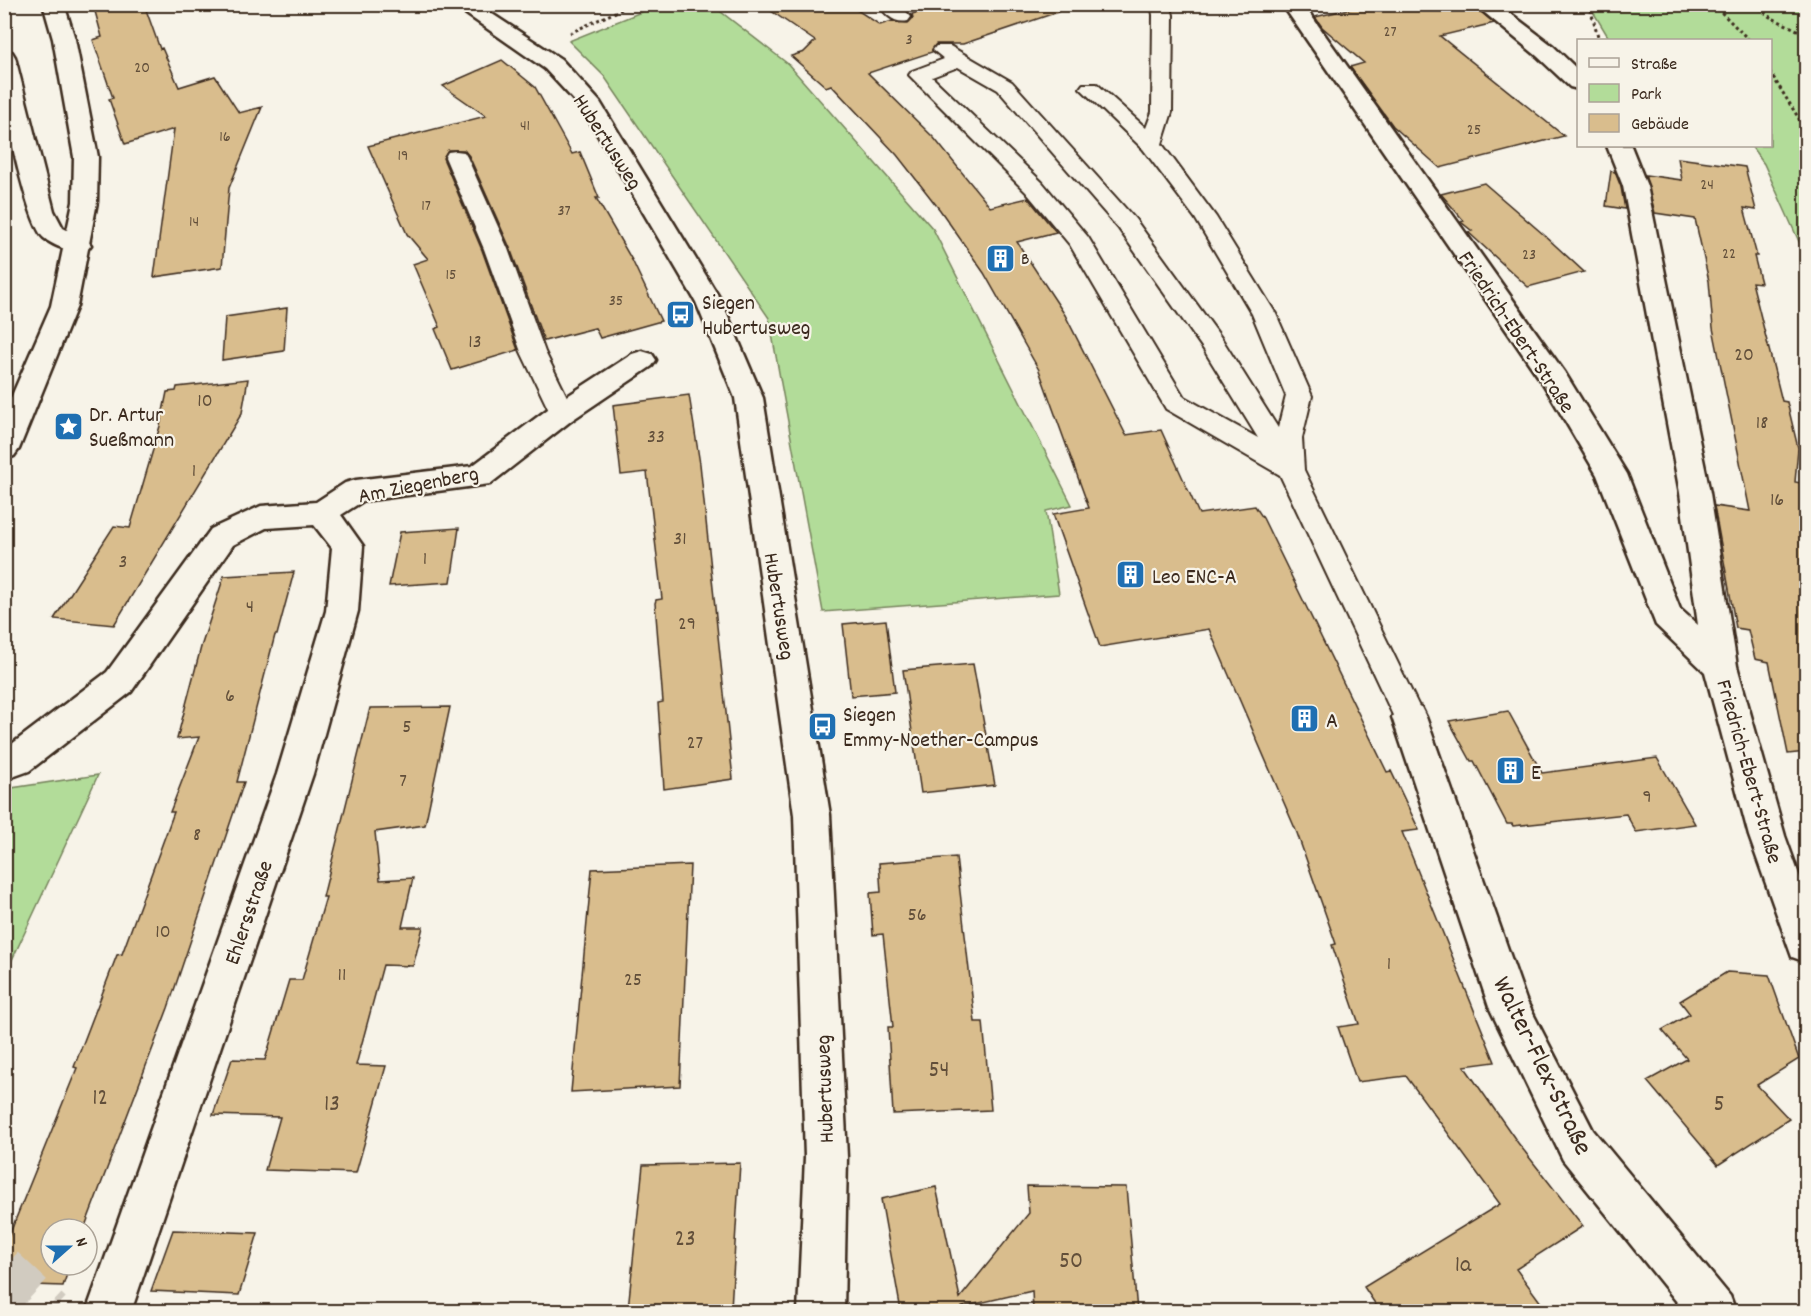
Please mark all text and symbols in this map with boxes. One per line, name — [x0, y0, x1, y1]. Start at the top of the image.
house number: 27 — [1383, 21, 1397, 44]
house number: 3 — [905, 29, 913, 52]
legend — [1577, 39, 1772, 147]
text: Straße — [1631, 53, 1677, 78]
house number: 20 — [134, 57, 150, 80]
text: Park — [1631, 83, 1662, 108]
street label: Hubertusweg — [564, 89, 649, 197]
text: Gebäude — [1631, 113, 1689, 138]
house number: 41 — [520, 115, 530, 138]
house number: 25 — [1467, 119, 1481, 142]
house number: 16 — [219, 126, 231, 149]
house number: 19 — [398, 145, 408, 168]
house number: 24 — [1700, 174, 1714, 197]
house number: 17 — [421, 195, 431, 218]
house number: 37 — [557, 200, 571, 223]
house number: 14 — [189, 211, 199, 234]
building icon: B — [984, 242, 1016, 274]
house number: 22 — [1722, 243, 1736, 266]
house number: 23 — [1522, 244, 1536, 267]
street label: Friedrich-Ebert-Straße — [1449, 246, 1581, 420]
place label: B — [1021, 248, 1030, 273]
house number: 15 — [446, 264, 456, 287]
place label: Siegen Hubertusweg — [702, 289, 810, 345]
house number: 35 — [609, 290, 623, 313]
bus stop icon: Siegen Hubertusweg — [665, 298, 697, 330]
house number: 13 — [468, 329, 482, 357]
house number: 20 — [1734, 342, 1754, 370]
house number: 10 — [197, 388, 213, 416]
place label: Dr. Artur Sueßmann — [89, 401, 174, 457]
place icon: Dr. Artur Sueßmann — [52, 410, 84, 442]
house number: 18 — [1756, 410, 1768, 438]
house number: 33 — [647, 424, 665, 452]
house number: 1 — [192, 458, 196, 486]
street label: Am Ziegenberg — [356, 460, 482, 513]
house number: 16 — [1770, 487, 1784, 515]
house number: 31 — [673, 526, 687, 554]
house number: 1 — [423, 546, 427, 574]
house number: 3 — [119, 549, 127, 577]
street label: Hubertusweg — [754, 551, 801, 663]
building icon: Leo ENC-A — [1115, 559, 1147, 591]
place label: Leo ENC-A — [1152, 563, 1237, 594]
house number: 4 — [246, 594, 254, 622]
house number: 29 — [678, 611, 696, 639]
street label: Friedrich-Ebert-Straße — [1707, 676, 1789, 868]
house number: 6 — [225, 683, 235, 711]
place label: Siegen Emmy-Noether-Campus — [843, 701, 1039, 757]
building icon: A — [1289, 703, 1321, 735]
place label: A — [1326, 707, 1338, 738]
bus stop icon: Siegen Emmy-Noether-Campus — [806, 710, 838, 742]
house number: 5 — [402, 714, 412, 742]
house number: 27 — [687, 730, 703, 758]
building icon: E — [1494, 755, 1526, 787]
place label: E — [1531, 759, 1541, 790]
house number: 7 — [399, 768, 407, 796]
house number: 9 — [1642, 784, 1652, 812]
house number: 8 — [193, 822, 201, 850]
street label: Ehlersstraße — [218, 857, 283, 969]
house number: 56 — [907, 902, 927, 930]
house number: 10 — [155, 919, 171, 947]
house number: 1 — [1387, 951, 1391, 979]
house number: 11 — [338, 962, 346, 990]
house number: 25 — [624, 967, 642, 995]
street label: Walter-Flex-Straße — [1481, 971, 1601, 1163]
street label: Hubertusweg — [809, 1034, 844, 1144]
house number: 54 — [928, 1054, 950, 1088]
house number: 12 — [92, 1082, 108, 1116]
house number: 13 — [324, 1088, 340, 1122]
house number: 5 — [1713, 1088, 1725, 1122]
north arrow — [39, 1217, 99, 1277]
house number: 23 — [674, 1223, 696, 1257]
text: N — [69, 1235, 93, 1250]
house number: 50 — [1059, 1245, 1083, 1279]
house number: 1a — [1455, 1249, 1472, 1283]

